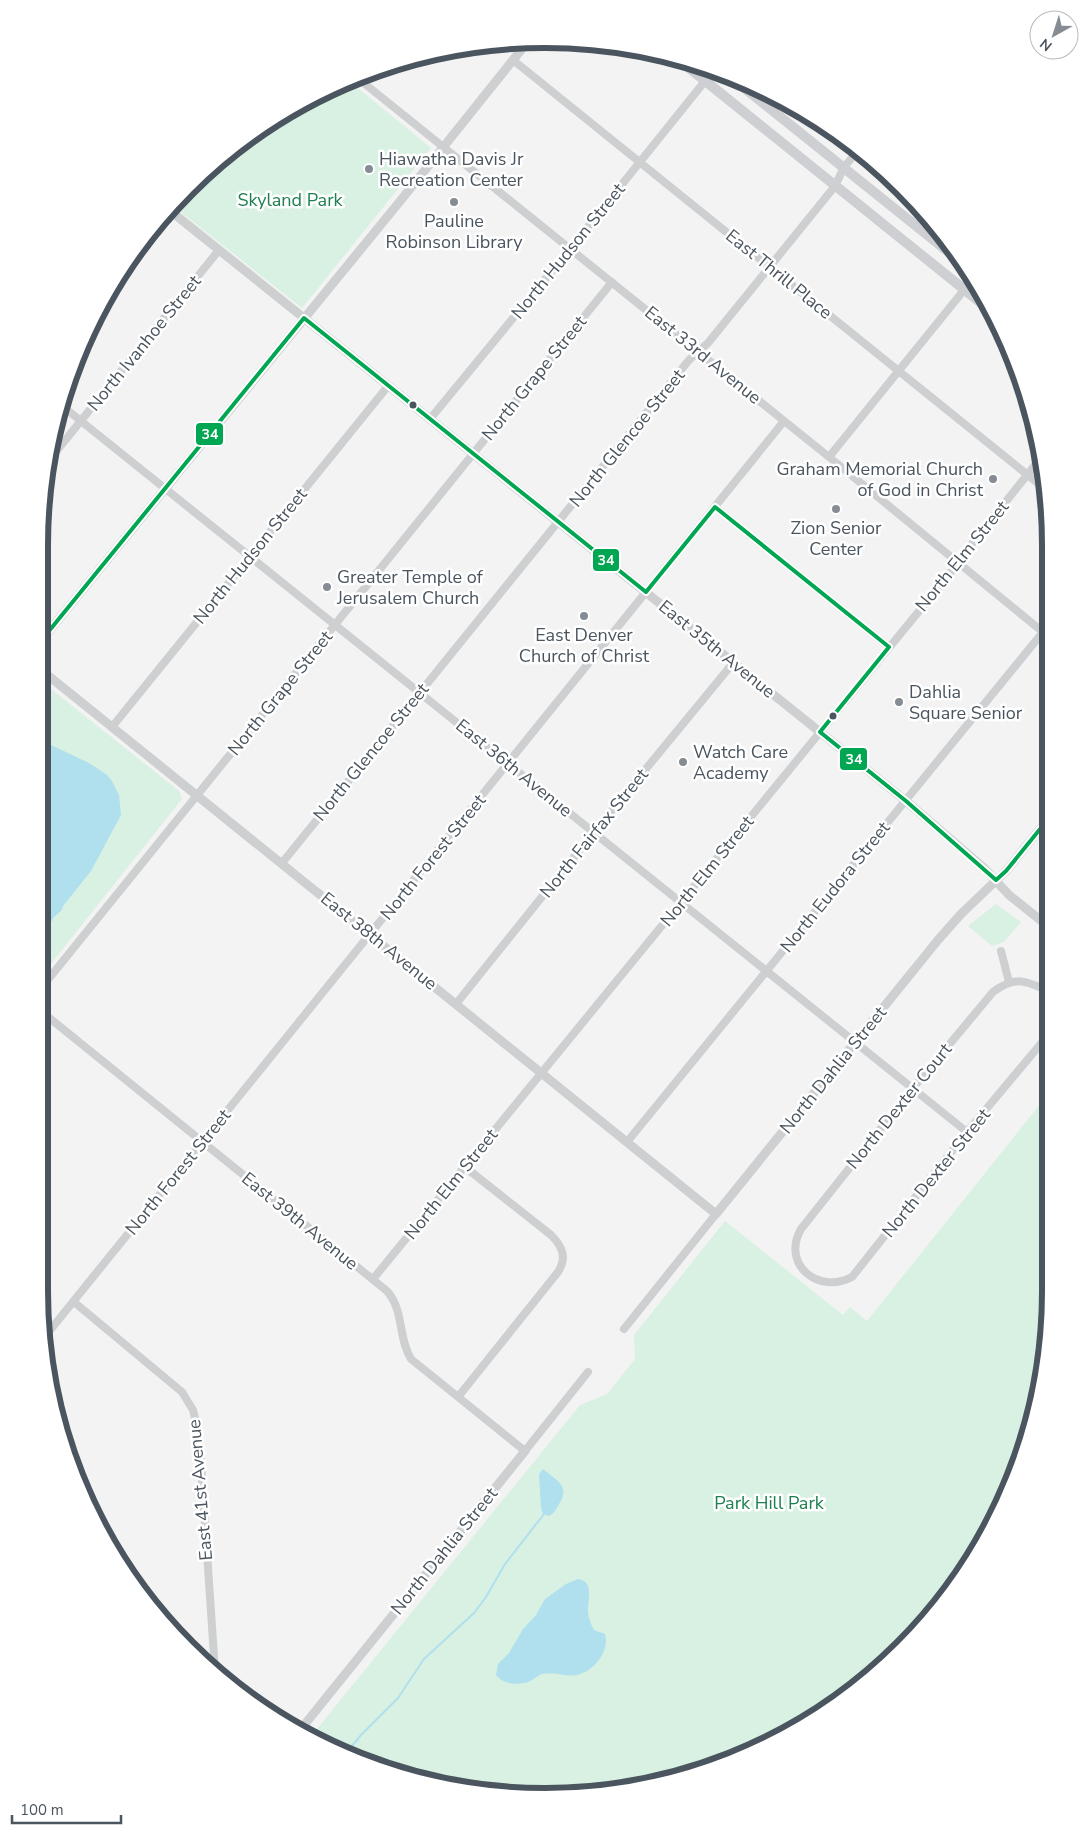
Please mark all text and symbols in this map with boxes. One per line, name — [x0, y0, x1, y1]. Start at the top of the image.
north arrow — [1029, 10, 1079, 60]
text: N — [1036, 34, 1056, 55]
place label: Hiawatha Davis Jr Recreation Center — [379, 147, 524, 192]
marker: Hiawatha Davis Jr Recreation Center — [363, 163, 375, 175]
street label: North Hudson Street — [506, 178, 631, 324]
park label: Skyland Park — [237, 188, 344, 212]
marker: Pauline Robinson Library — [448, 196, 460, 208]
place label: Pauline Robinson Library — [386, 209, 523, 254]
street label: East Thrill Place — [721, 224, 837, 324]
street label: North Ivanhoe Street — [82, 269, 207, 416]
street label: East 33rd Avenue — [640, 300, 766, 410]
street label: North Grape Street — [476, 310, 592, 445]
street label: North Glencoe Street — [564, 363, 691, 512]
unlabelled marker — [408, 400, 418, 410]
line badge: 34 — [195, 422, 224, 446]
text: 34 — [202, 425, 219, 444]
place label: Graham Memorial Church of God in Christ — [776, 457, 984, 502]
marker: Graham Memorial Church of God in Christ — [987, 473, 999, 485]
street label: North Hudson Street — [188, 483, 313, 629]
street label: North Elm Street — [910, 495, 1015, 617]
marker: Zion Senior Center — [830, 503, 842, 515]
place label: Zion Senior Center — [790, 516, 882, 561]
line badge: 34 — [592, 548, 620, 572]
text: 34 — [598, 551, 615, 570]
place label: Greater Temple of Jerusalem Church — [336, 565, 484, 610]
marker: Greater Temple of Jerusalem Church — [321, 581, 333, 593]
street label: East 35th Avenue — [654, 595, 780, 703]
marker: East Denver Church of Christ — [578, 610, 590, 622]
place label: East Denver Church of Christ — [519, 623, 650, 668]
street label: North Grape Street — [222, 625, 338, 760]
street label: North Glencoe Street — [308, 677, 435, 826]
place label: Dahlia Square Senior — [909, 680, 1023, 725]
marker: Dahlia Square Senior — [893, 696, 905, 708]
unlabelled marker — [828, 711, 838, 721]
street label: East 36th Avenue — [451, 714, 577, 822]
place label: Watch Care Academy — [693, 740, 788, 785]
line badge: 34 — [839, 747, 868, 771]
text: 34 — [846, 750, 863, 769]
marker: Watch Care Academy — [677, 756, 689, 768]
street label: North Fairfax Street — [534, 763, 654, 903]
street label: North Forest Street — [375, 789, 492, 925]
street label: North Elm Street — [655, 810, 760, 932]
street label: North Eudora Street — [775, 816, 896, 958]
street label: East 38th Avenue — [316, 887, 442, 995]
street label: North Dahlia Street — [774, 1001, 892, 1139]
street label: North Dexter Court — [841, 1038, 958, 1174]
street label: North Dexter Street — [876, 1103, 996, 1243]
street label: North Forest Street — [120, 1104, 237, 1240]
street label: North Elm Street — [399, 1123, 504, 1245]
street label: East 39th Avenue — [237, 1167, 363, 1275]
street label: East 41st Avenue — [182, 1418, 218, 1562]
street label: North Dahlia Street — [385, 1482, 503, 1620]
park label: Park Hill Park — [714, 1491, 825, 1515]
scale bar — [12, 1792, 121, 1824]
text: 100 m — [20, 1800, 64, 1820]

